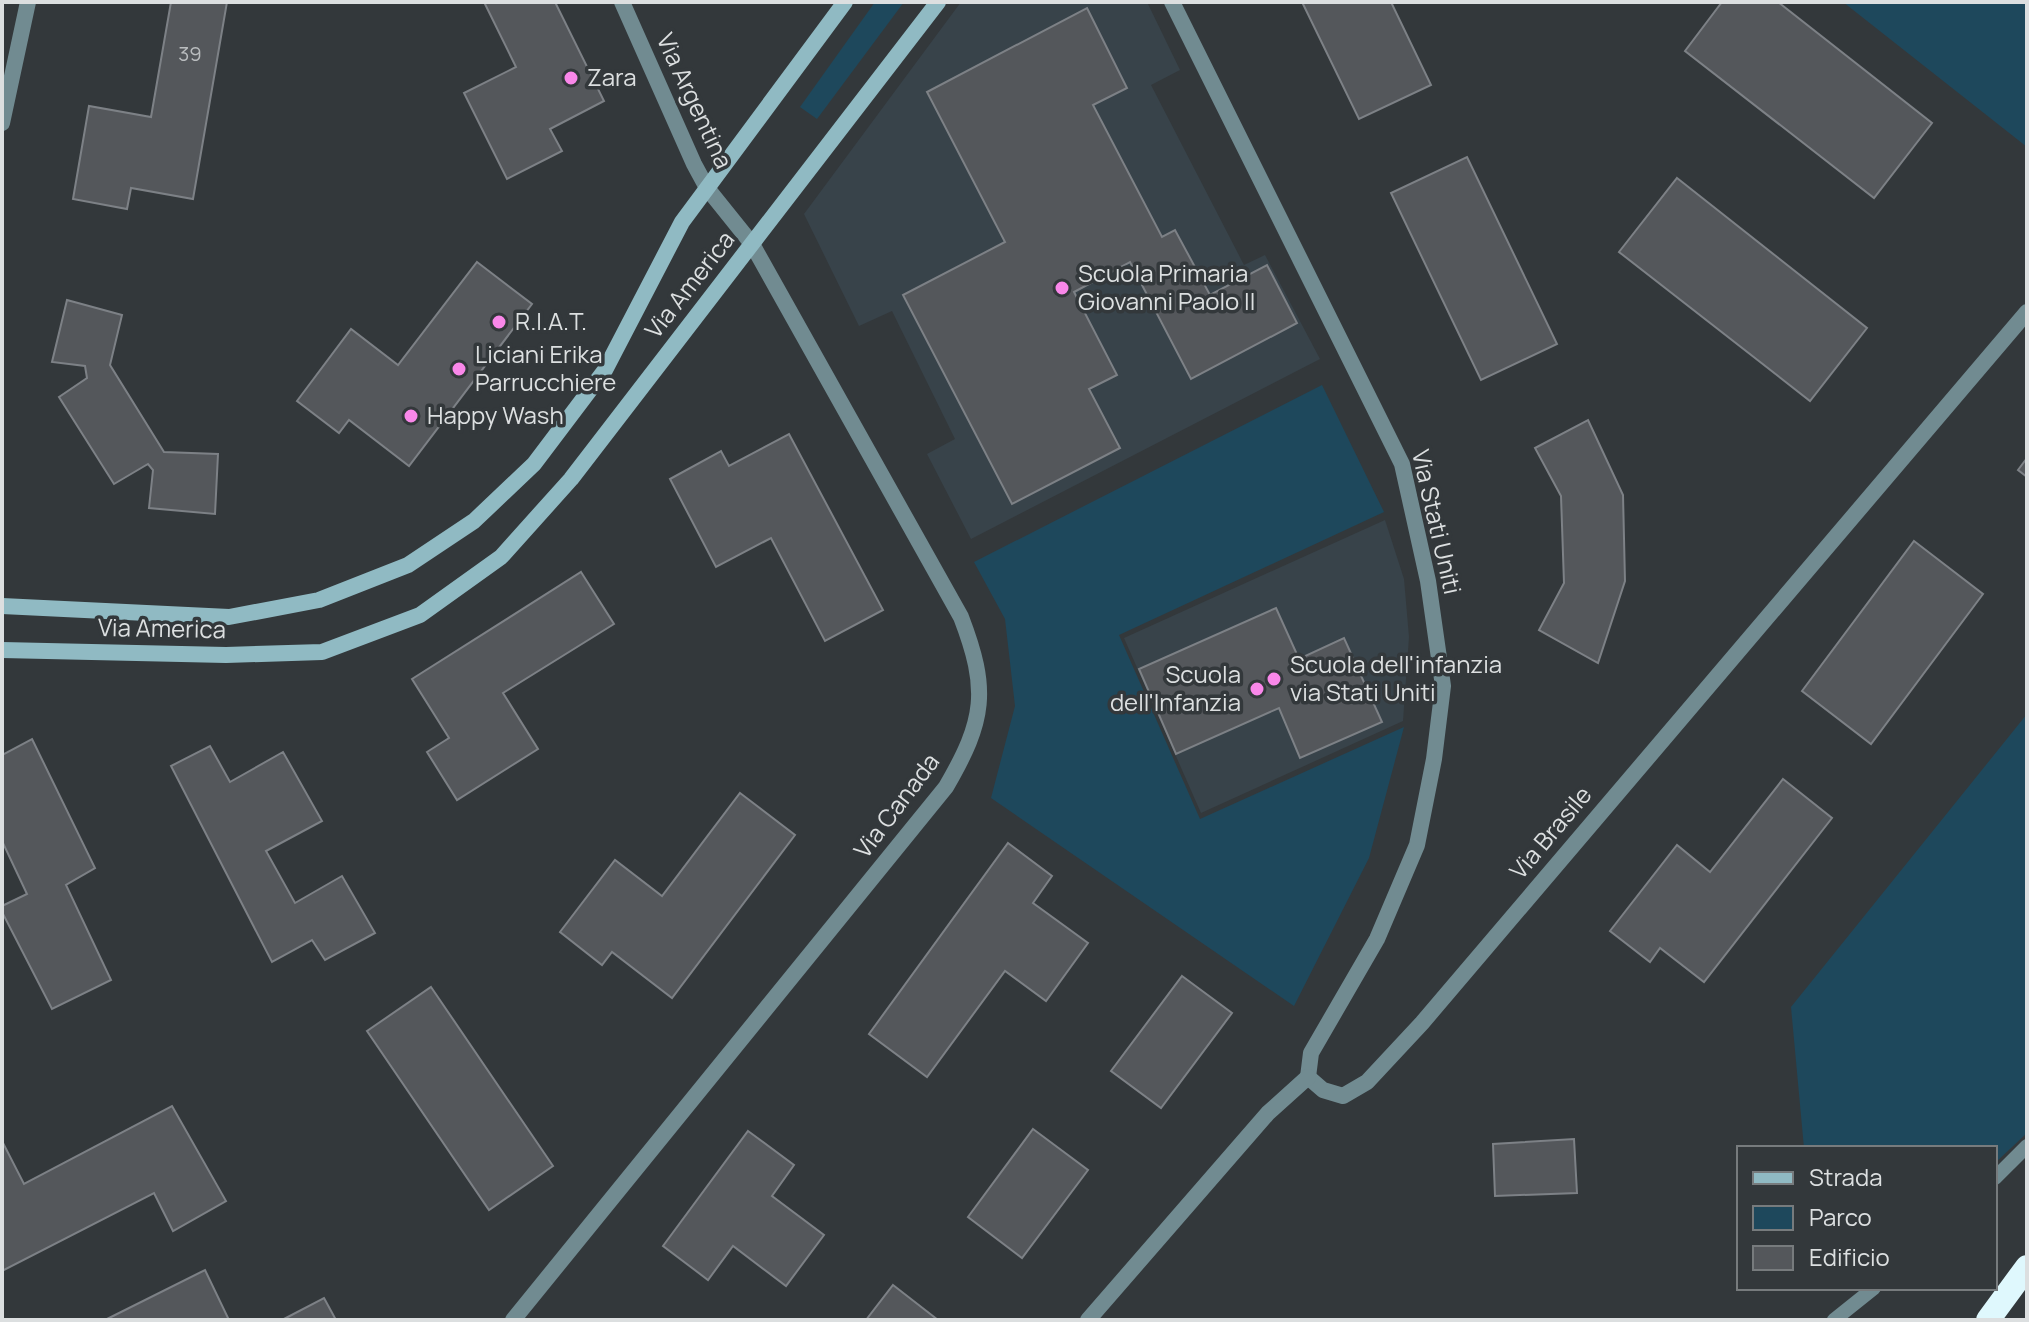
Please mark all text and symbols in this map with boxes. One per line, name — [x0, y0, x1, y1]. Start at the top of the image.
street label: Via Argentina — [650, 27, 741, 174]
house number: 39 — [178, 40, 202, 67]
place label: Zara — [587, 60, 637, 93]
marker: Zara — [562, 69, 580, 87]
street label: Via America — [636, 223, 741, 345]
place label: Scuola Primaria Giovanni Paolo II — [1078, 256, 1255, 317]
marker: Scuola Primaria Giovanni Paolo II — [1053, 279, 1071, 297]
place label: R.I.A.T. — [515, 304, 587, 337]
marker: R.I.A.T. — [490, 313, 508, 331]
place label: Liciani Erika Parrucchiere — [475, 337, 616, 398]
marker: Liciani Erika Parrucchiere — [450, 360, 468, 378]
place label: Happy Wash — [427, 398, 564, 431]
marker: Happy Wash — [402, 407, 420, 425]
street label: Via Stati Uniti — [1405, 446, 1470, 597]
street label: Via America — [98, 610, 226, 645]
place label: Scuola dell'infanzia via Stati Uniti — [1290, 647, 1502, 708]
place label: Scuola dell'Infanzia — [1110, 657, 1241, 718]
marker: Scuola dell'infanzia via Stati Uniti — [1265, 670, 1283, 688]
marker: Scuola dell'Infanzia — [1248, 680, 1266, 698]
street label: Via Canada — [845, 746, 946, 864]
street label: Via Brasile — [1501, 779, 1598, 885]
legend — [1737, 1146, 1997, 1290]
text: Strada — [1809, 1160, 1882, 1193]
text: Parco — [1809, 1200, 1872, 1233]
text: Edificio — [1809, 1240, 1890, 1273]

